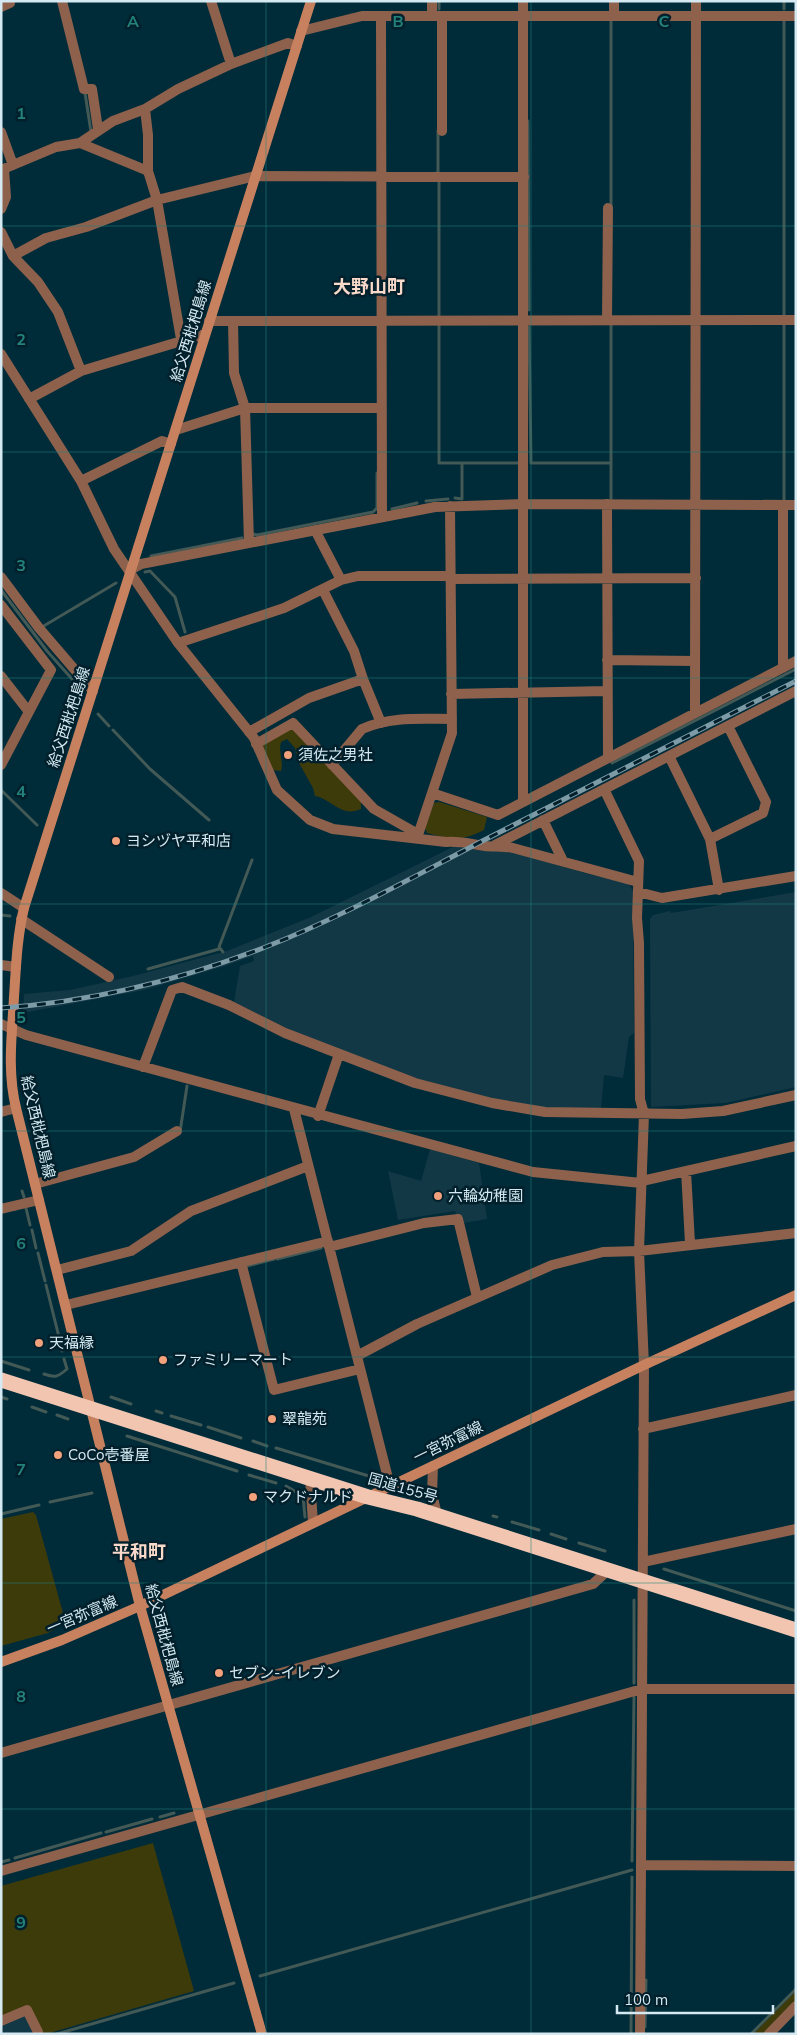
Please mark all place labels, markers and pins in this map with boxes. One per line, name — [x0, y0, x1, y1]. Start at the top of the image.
place label: 須佐之男社 — [298, 745, 373, 764]
marker: 須佐之男社 — [282, 749, 294, 761]
place label: ヨシヅヤ平和店 — [126, 831, 231, 850]
marker: ヨシヅヤ平和店 — [110, 835, 122, 847]
place label: 六輪幼稚園 — [448, 1186, 523, 1205]
marker: 六輪幼稚園 — [432, 1190, 444, 1202]
place label: 天福縁 — [49, 1333, 94, 1352]
marker: 天福縁 — [33, 1337, 45, 1349]
place label: ファミリーマート — [173, 1350, 293, 1369]
marker: ファミリーマート — [157, 1354, 169, 1366]
place label: 翠龍苑 — [282, 1409, 327, 1428]
marker: 翠龍苑 — [266, 1413, 278, 1425]
place label: CoCo壱番屋 — [68, 1445, 150, 1464]
marker: CoCo壱番屋 — [52, 1449, 64, 1461]
place label: マクドナルド — [263, 1487, 353, 1506]
marker: マクドナルド — [247, 1491, 259, 1503]
place label: セブン-イレブン — [229, 1663, 340, 1682]
marker: セブン-イレブン — [213, 1667, 225, 1679]

